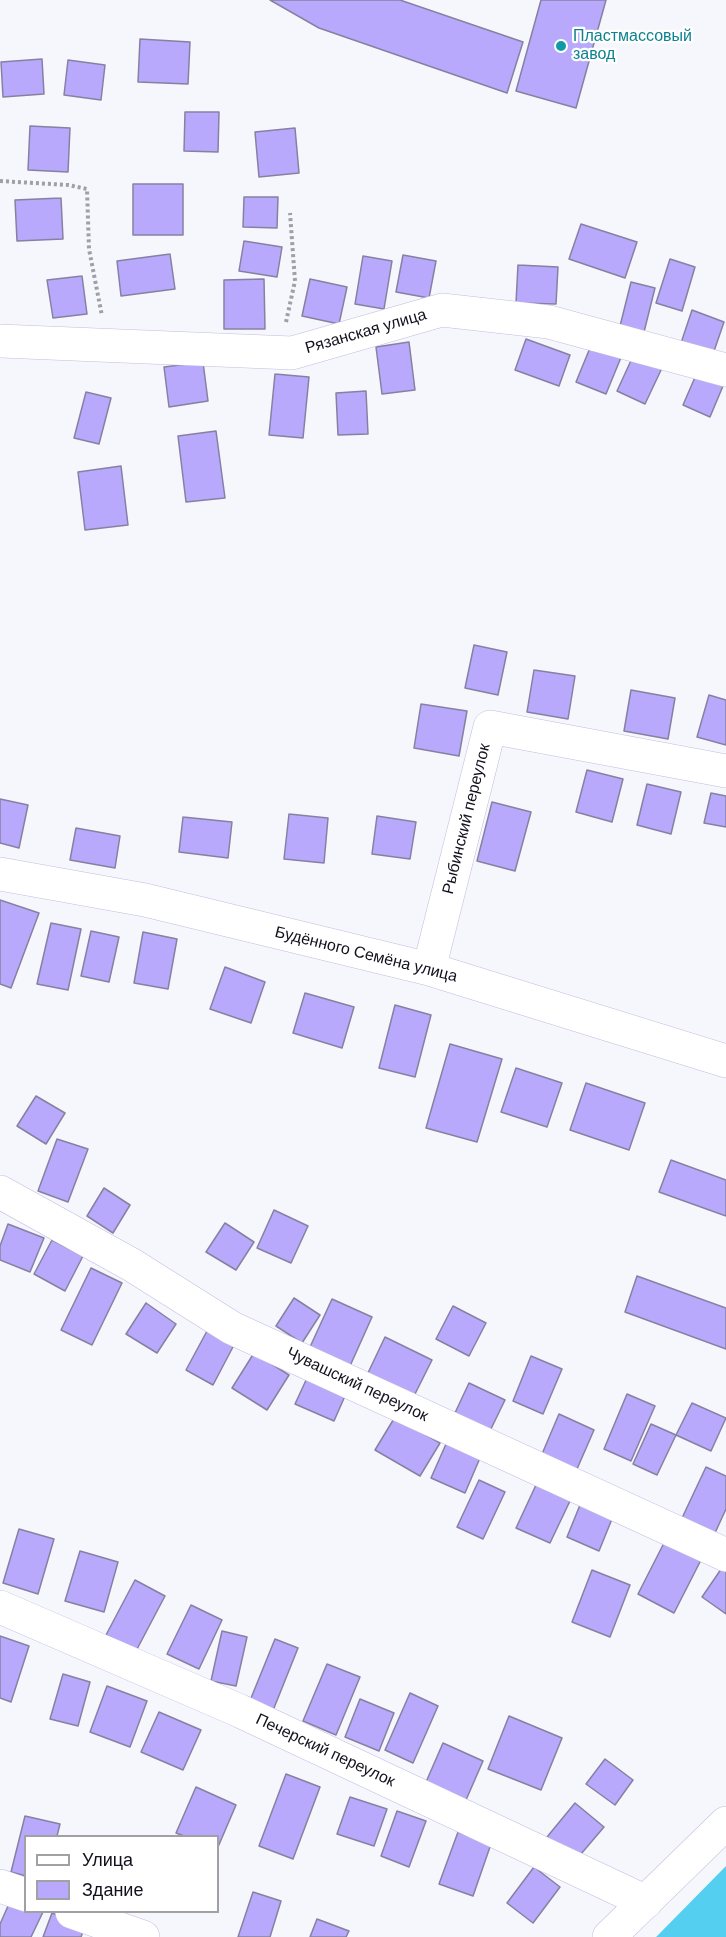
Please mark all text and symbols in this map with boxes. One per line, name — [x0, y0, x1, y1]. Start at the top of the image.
place label: Пластмассовый завод — [573, 27, 692, 65]
marker: Пластмассовый завод — [554, 39, 568, 53]
street label: Рязанская улица — [303, 306, 429, 358]
street label: Рыбинский переулок — [439, 742, 495, 896]
street label: Будённого Семёна улица — [273, 923, 459, 987]
street label: Чувашский переулок — [283, 1344, 431, 1426]
street label: Печерский переулок — [252, 1710, 398, 1792]
legend — [24, 1835, 219, 1913]
text: Улица — [82, 1848, 133, 1872]
text: Здание — [82, 1878, 143, 1902]

